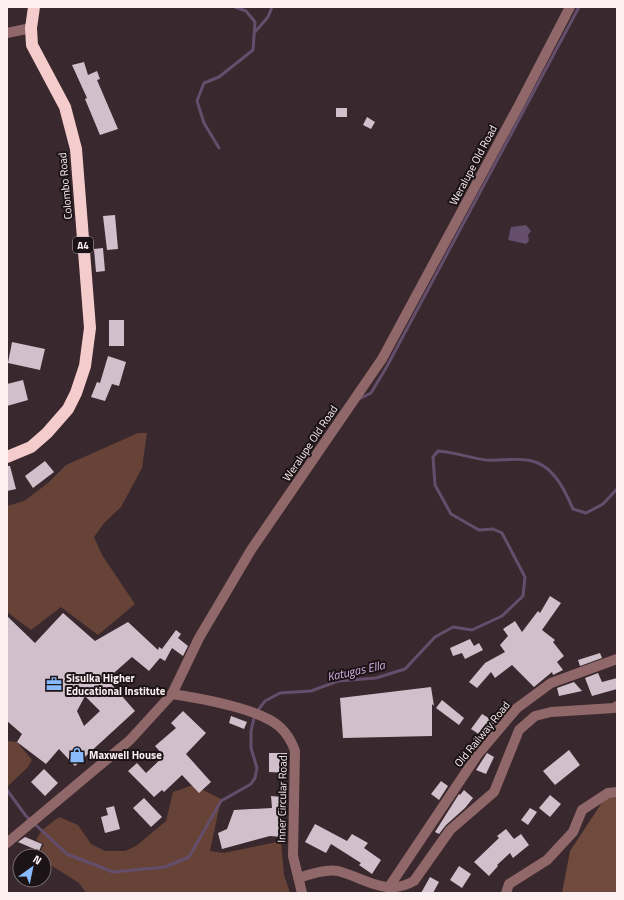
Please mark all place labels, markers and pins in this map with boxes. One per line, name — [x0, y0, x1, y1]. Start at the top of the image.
place label: Sisulka Higher Educational Institute — [66, 670, 166, 699]
office icon: Sisulka Higher Educational Institute — [45, 675, 63, 693]
shop icon: Maxwell House — [68, 746, 86, 764]
place label: Maxwell House — [89, 747, 162, 763]

